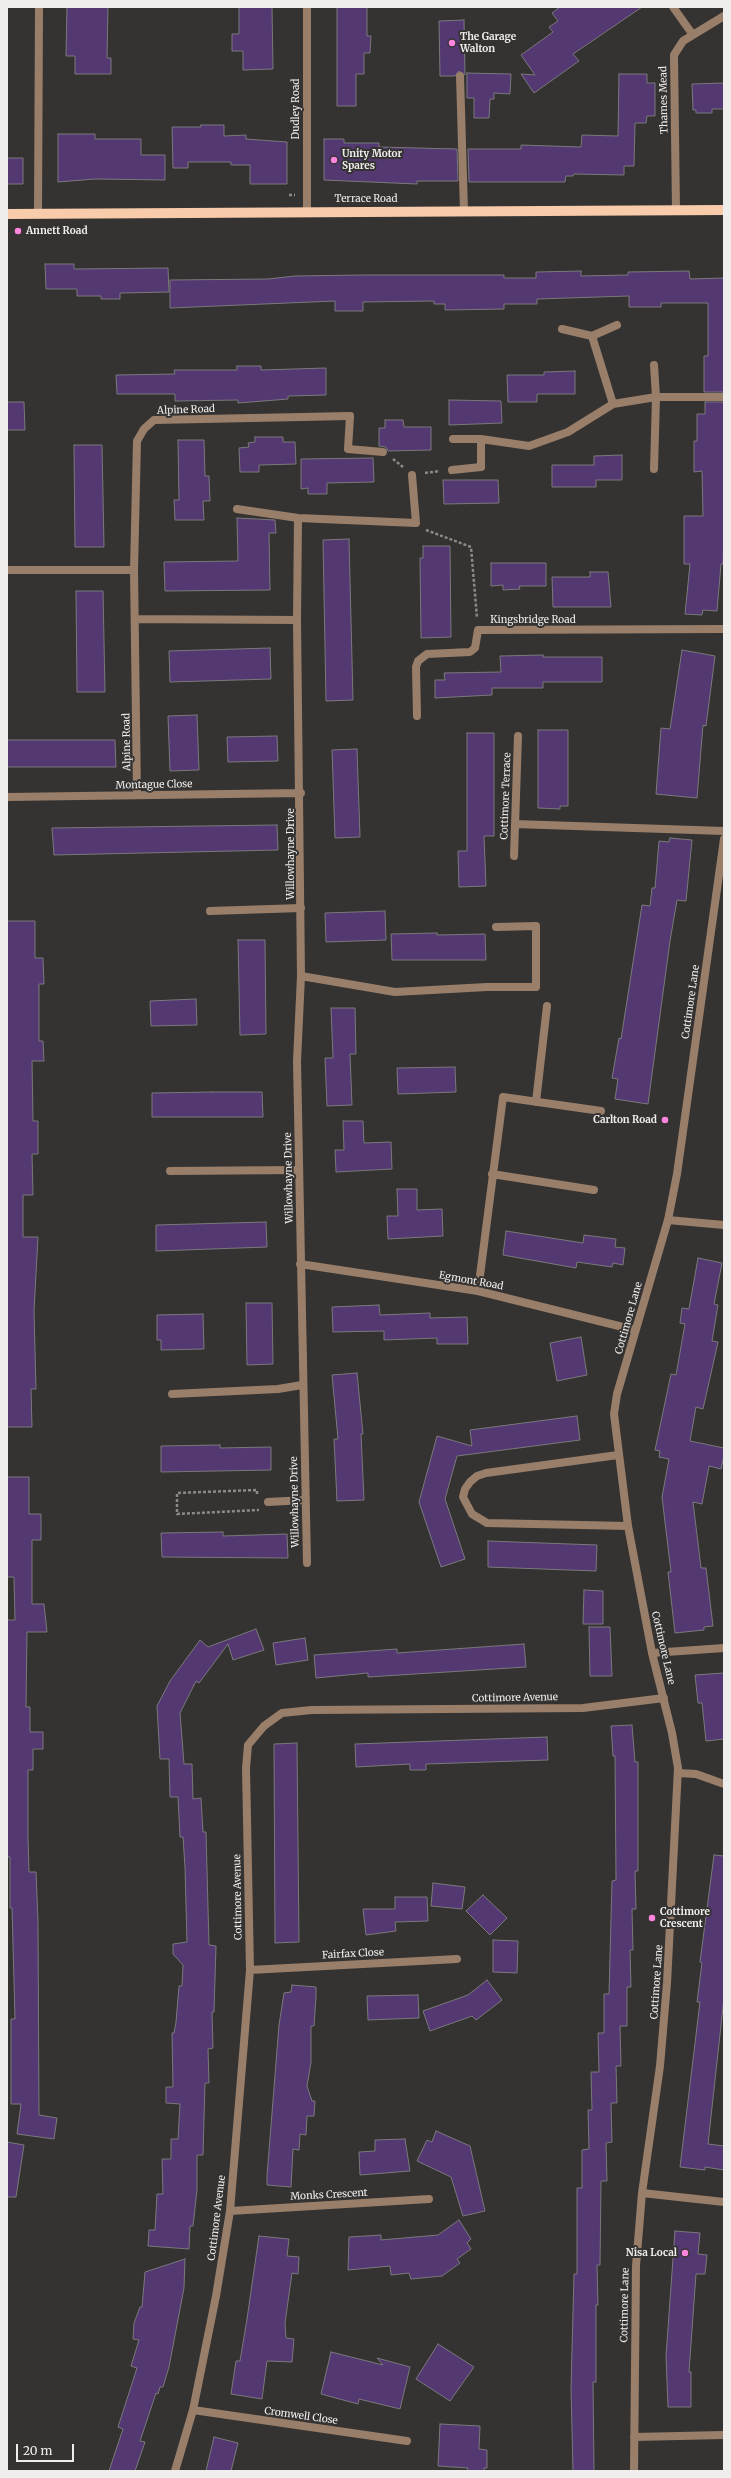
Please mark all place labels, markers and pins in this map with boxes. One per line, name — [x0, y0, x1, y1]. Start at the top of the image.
place label: The Garage Walton — [460, 31, 516, 54]
marker: The Garage Walton — [447, 38, 457, 48]
place label: Unity Motor Spares — [342, 148, 402, 172]
marker: Unity Motor Spares — [329, 155, 339, 165]
place label: Annett Road — [26, 225, 88, 237]
marker: Annett Road — [13, 226, 23, 236]
place label: Carlton Road — [593, 1114, 657, 1126]
marker: Carlton Road — [660, 1115, 670, 1125]
place label: Cottimore Crescent — [660, 1906, 710, 1930]
marker: Cottimore Crescent — [647, 1913, 657, 1923]
place label: Nisa Local — [626, 2247, 677, 2259]
marker: Nisa Local — [680, 2248, 690, 2258]

